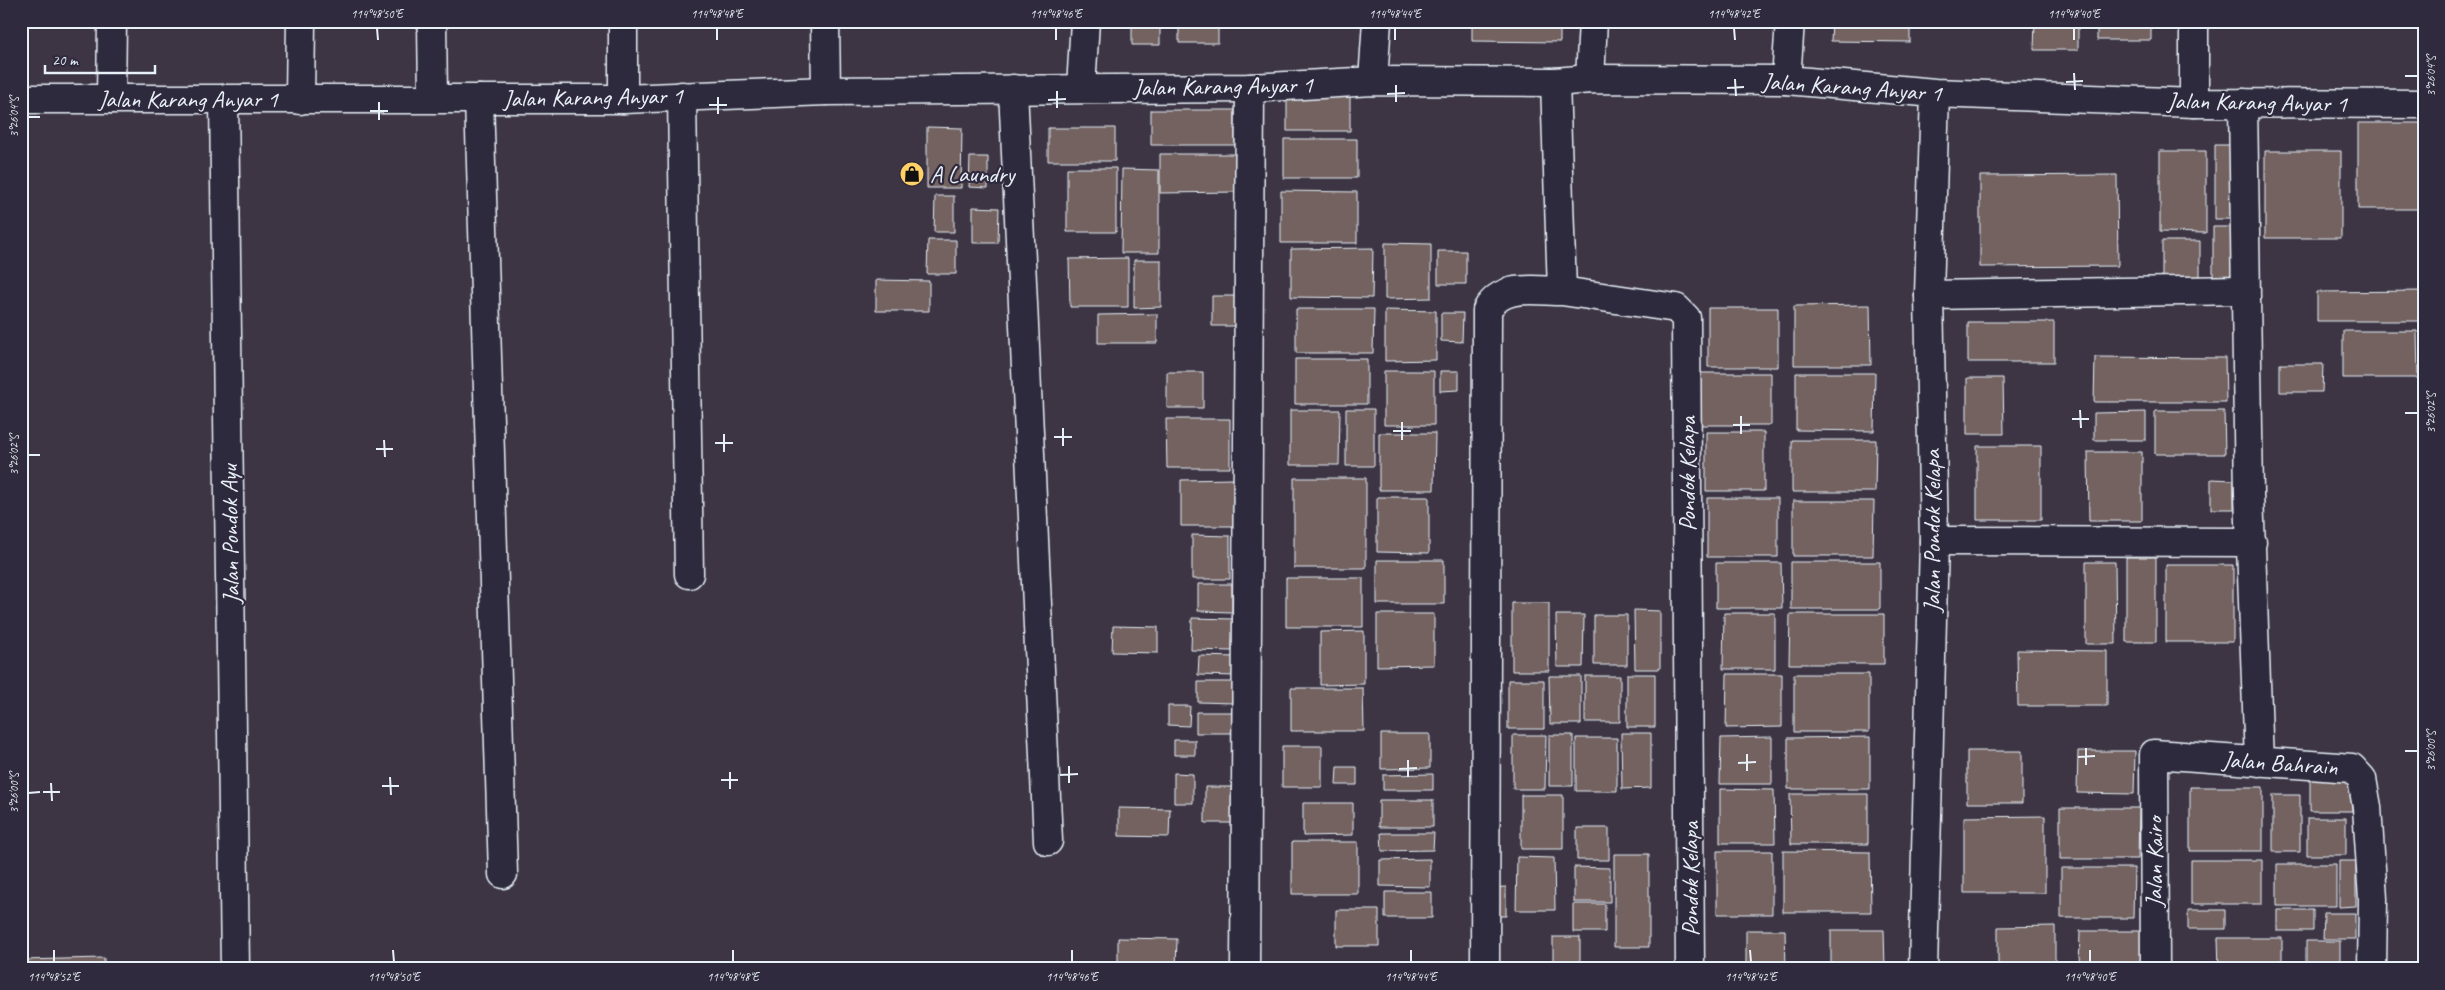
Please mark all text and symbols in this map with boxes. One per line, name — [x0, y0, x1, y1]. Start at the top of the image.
text: 114°48'50"E — [351, 6, 405, 22]
text: 114°48'48"E — [691, 6, 745, 22]
text: 114°48'46"E — [1030, 6, 1084, 22]
text: 114°48'44"E — [1369, 6, 1423, 22]
text: 114°48'42"E — [1708, 6, 1762, 22]
text: 114°48'40"E — [2048, 6, 2102, 22]
scale bar — [45, 42, 155, 74]
text: 20 m — [52, 51, 79, 70]
text: 3°26'04"S — [2423, 54, 2439, 96]
street label: Jalan Karang Anyar 1 — [1760, 66, 1944, 108]
street label: Jalan Karang Anyar 1 — [1132, 69, 1314, 103]
street label: Jalan Karang Anyar 1 — [502, 80, 684, 114]
street label: Jalan Karang Anyar 1 — [97, 84, 279, 114]
street label: Jalan Karang Anyar 1 — [2166, 85, 2348, 119]
text: 3°26'04"S — [6, 95, 22, 137]
place label: A Laundry — [930, 159, 1016, 189]
shop icon: A Laundry — [899, 161, 925, 187]
text: 3°26'02"S — [2423, 391, 2439, 433]
street label: Pondok Kelapa — [1672, 415, 1702, 531]
text: 3°26'02"S — [6, 433, 22, 475]
street label: Jalan Pondok Kelapa — [1917, 448, 1947, 613]
street label: Jalan Pondok Ayu — [214, 462, 246, 605]
text: 3°26'00"S — [2423, 729, 2439, 771]
street label: Jalan Bahrain — [2220, 744, 2339, 782]
text: 3°26'00"S — [6, 771, 22, 813]
street label: Jalan Kairo — [2139, 814, 2169, 908]
street label: Pondok Kelapa — [1675, 820, 1705, 936]
text: 114°48'52"E — [28, 969, 82, 985]
text: 114°48'50"E — [368, 969, 422, 985]
text: 114°48'48"E — [707, 969, 761, 985]
text: 114°48'46"E — [1046, 969, 1100, 985]
text: 114°48'44"E — [1385, 969, 1439, 985]
text: 114°48'42"E — [1725, 969, 1779, 985]
text: 114°48'40"E — [2064, 969, 2118, 985]

